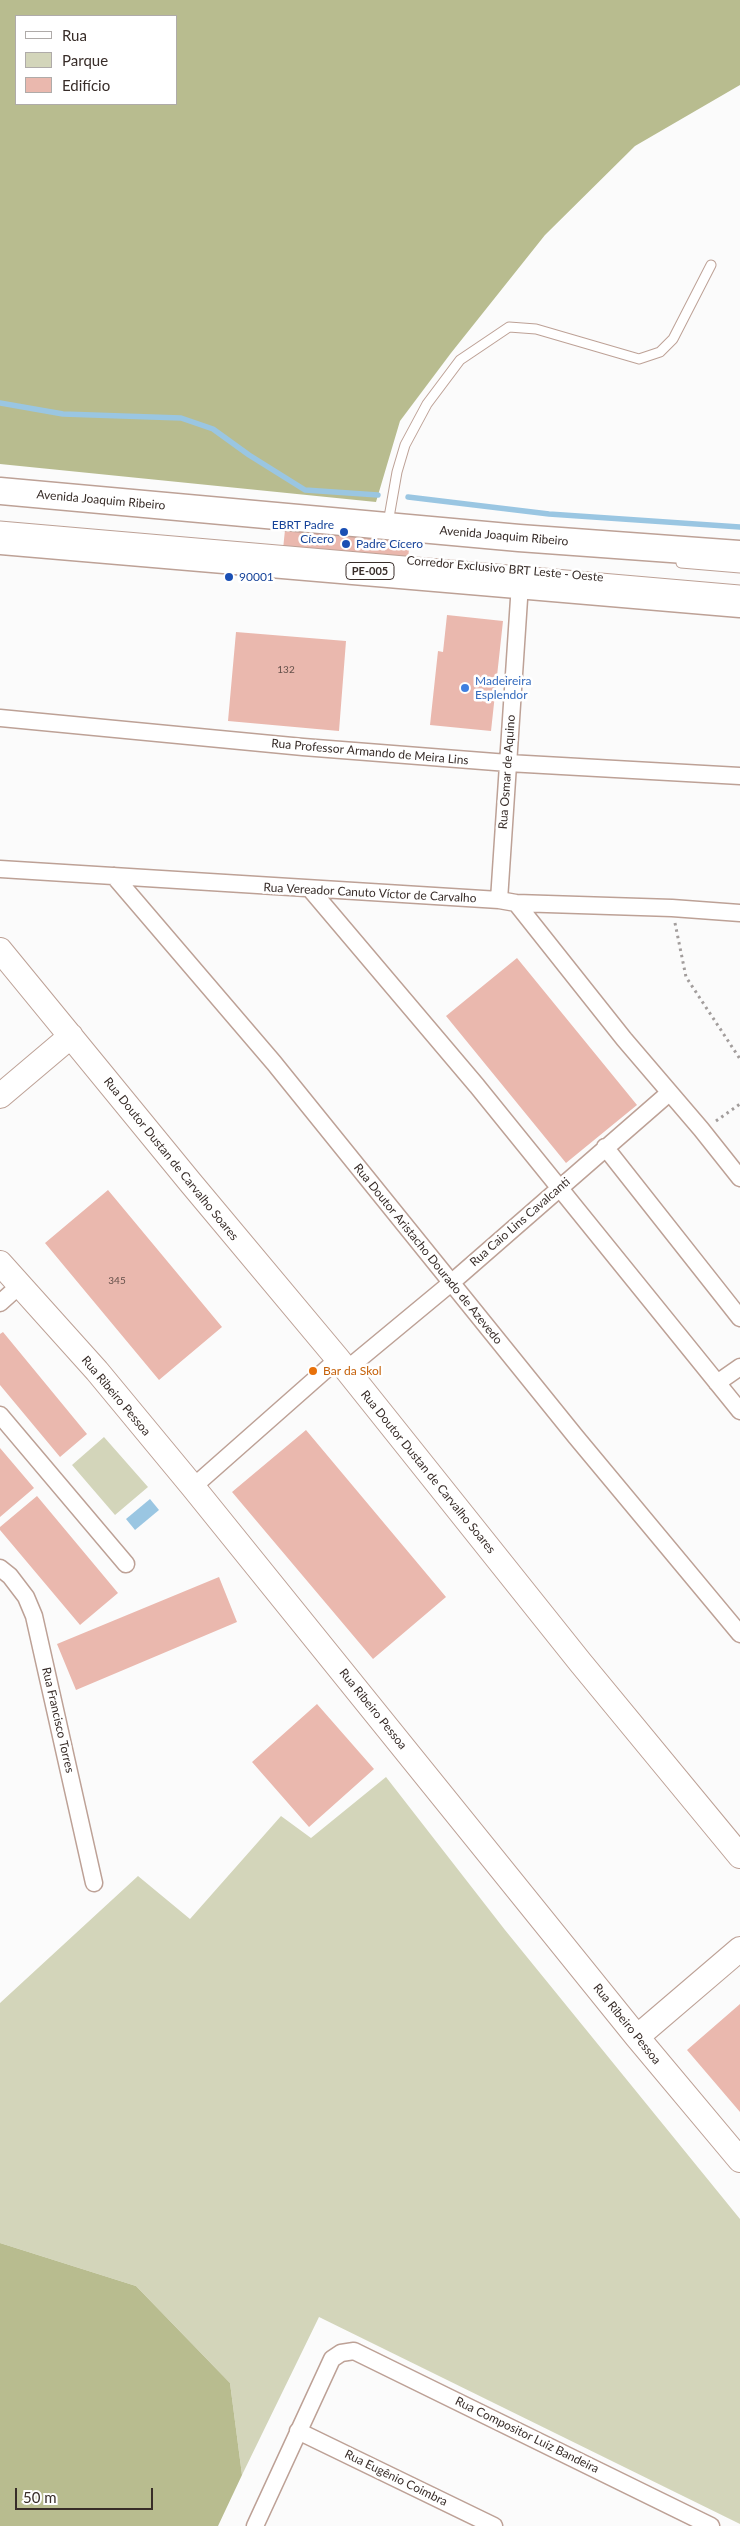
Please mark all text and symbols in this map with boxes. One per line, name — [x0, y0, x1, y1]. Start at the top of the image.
legend — [15, 15, 178, 105]
text: Rua — [62, 26, 87, 44]
text: Parque — [62, 51, 108, 69]
text: Edifício — [62, 76, 110, 94]
street label: Avenida Joaquim Ribeiro — [36, 487, 166, 513]
place label: EBRT Padre Cícero — [272, 518, 334, 546]
street label: Avenida Joaquim Ribeiro — [439, 523, 569, 549]
marker: EBRT Padre Cícero — [338, 526, 350, 538]
place label: Padre Cícero — [356, 537, 423, 551]
marker: Padre Cícero — [340, 538, 352, 550]
street label: Corredor Exclusivo BRT Leste - Oeste — [406, 553, 604, 585]
road number: PE-005 — [346, 562, 394, 580]
place label: 90001 — [239, 570, 274, 584]
marker: 90001 — [223, 571, 235, 583]
house number: 132 — [277, 664, 295, 676]
place label: Madeireira Esplendor — [475, 674, 531, 702]
marker: Madeireira Esplendor — [459, 682, 471, 694]
street label: Rua Osmar de Aquino — [496, 714, 518, 830]
street label: Rua Professor Armando de Meira Lins — [271, 736, 469, 768]
street label: Rua Vereador Canuto Víctor de Carvalho — [263, 880, 477, 906]
street label: Rua Doutor Dustan de Carvalho Soares — [101, 1075, 241, 1243]
street label: Rua Doutor Aristacho Dourado de Azevedo — [351, 1161, 505, 1347]
street label: Rua Caio Lins Cavalcanti — [467, 1175, 573, 1269]
house number: 345 — [108, 1275, 126, 1287]
street label: Rua Ribeiro Pessoa — [78, 1353, 154, 1439]
place label: Bar da Skol — [323, 1364, 382, 1378]
marker: Bar da Skol — [307, 1365, 319, 1377]
street label: Rua Doutor Dustan de Carvalho Soares — [358, 1388, 498, 1556]
street label: Rua Francisco Torres — [39, 1666, 77, 1774]
street label: Rua Ribeiro Pessoa — [336, 1666, 410, 1752]
street label: Rua Ribeiro Pessoa — [590, 1981, 664, 2067]
street label: Rua Compositor Luiz Bandeira — [453, 2394, 601, 2476]
street label: Rua Eugênio Coimbra — [342, 2447, 450, 2509]
scale bar — [18, 2478, 155, 2510]
text: 50 m — [23, 2488, 57, 2506]

